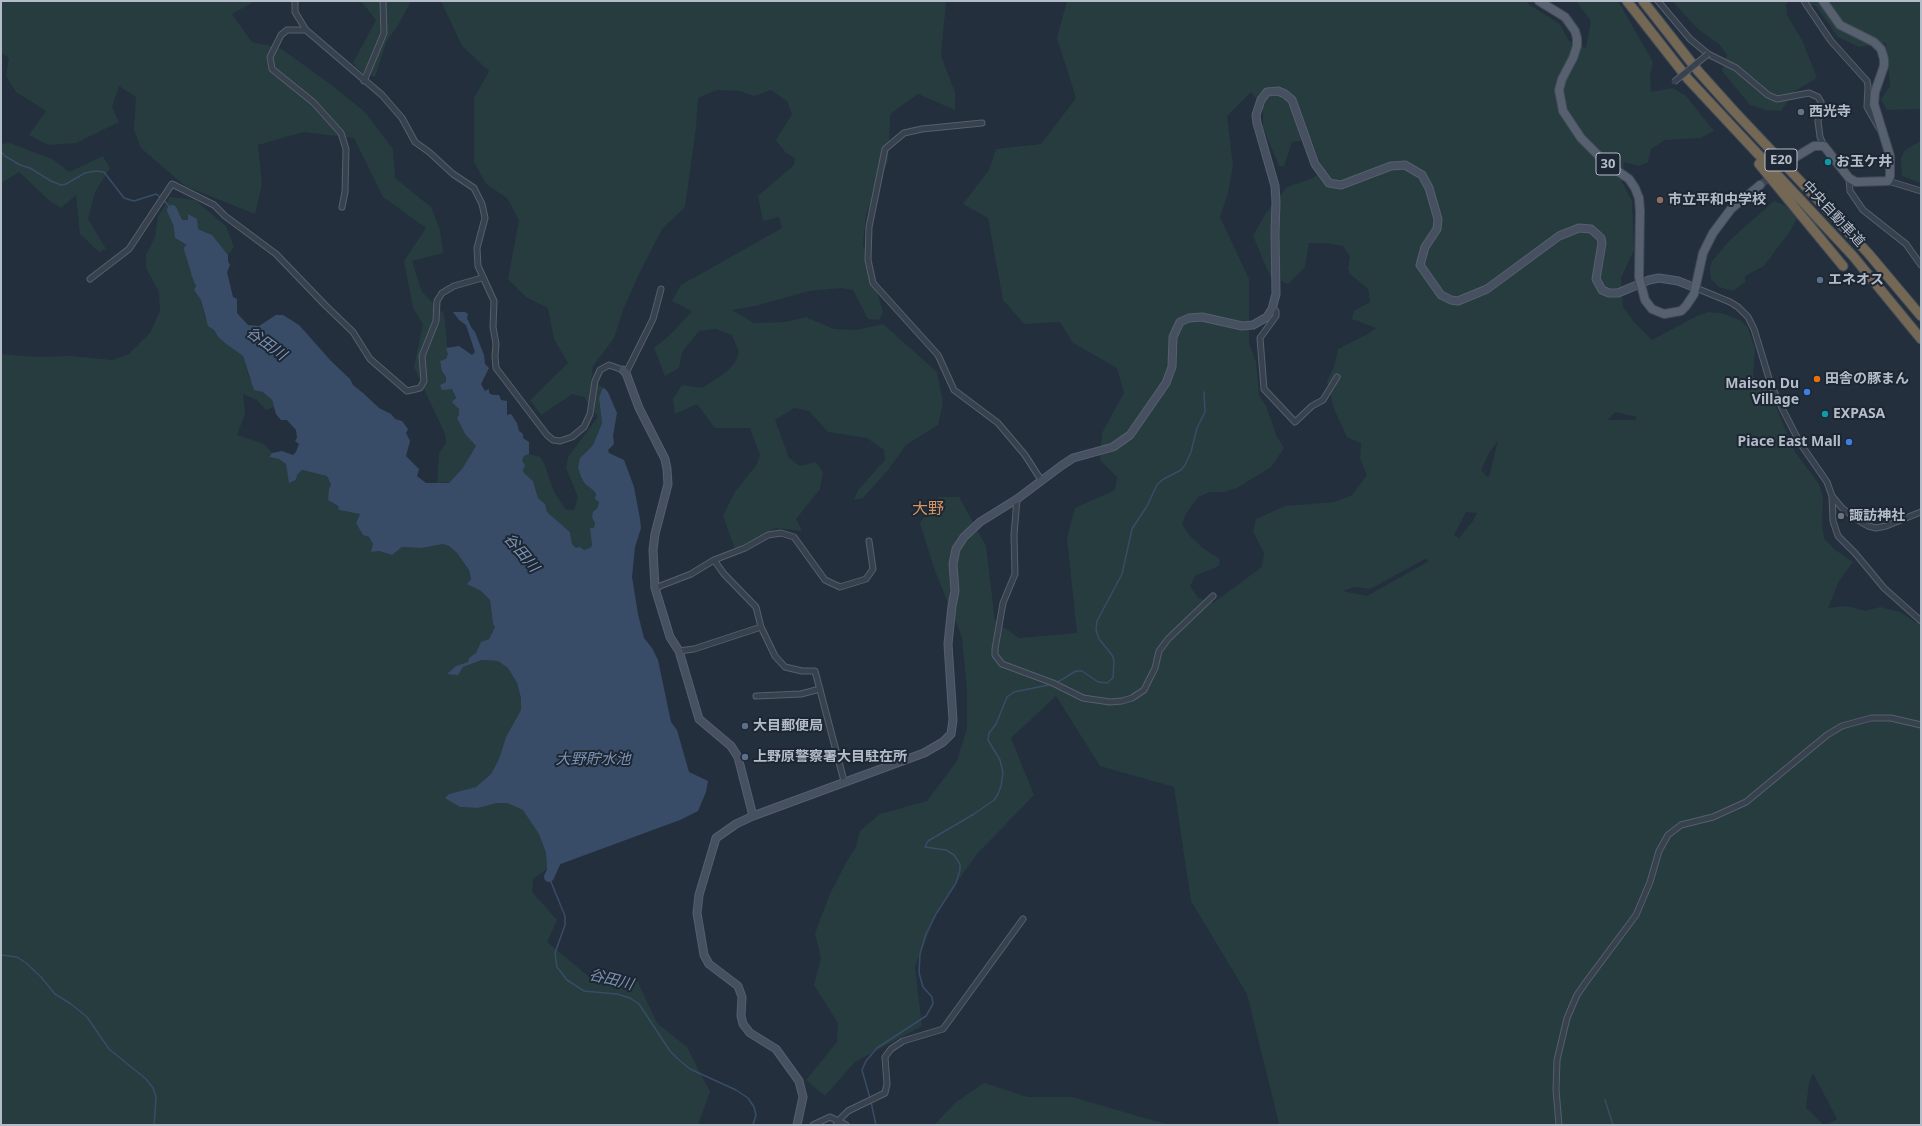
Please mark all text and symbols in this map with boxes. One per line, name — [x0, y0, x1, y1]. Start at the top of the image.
place label: 西光寺 — [1809, 104, 1851, 120]
marker: 西光寺 — [1796, 107, 1806, 117]
road number: E20 — [1765, 149, 1797, 171]
road number: 30 — [1596, 153, 1620, 175]
place label: お玉ケ井 — [1836, 154, 1892, 170]
marker: お玉ケ井 — [1823, 157, 1833, 167]
street label: 中央自動車道 — [1798, 178, 1868, 250]
place label: 市立平和中学校 — [1668, 192, 1766, 208]
marker: 市立平和中学校 — [1655, 195, 1665, 205]
place label: エネオス — [1828, 272, 1884, 288]
marker: エネオス — [1815, 275, 1825, 285]
water label: 谷田川 — [243, 323, 289, 365]
place label: 田舎の豚まん — [1825, 371, 1909, 387]
marker: 田舎の豚まん — [1812, 374, 1822, 384]
place label: Maison Du Village — [1725, 376, 1799, 408]
marker: Maison Du Village — [1802, 387, 1812, 397]
place label: EXPASA — [1833, 406, 1885, 422]
marker: EXPASA — [1820, 409, 1830, 419]
place label: Piace East Mall — [1738, 434, 1841, 450]
marker: Piace East Mall — [1844, 437, 1854, 447]
district label: 大野 — [912, 499, 944, 519]
place label: 諏訪神社 — [1849, 508, 1905, 524]
marker: 諏訪神社 — [1836, 511, 1846, 521]
water label: 谷田川 — [500, 530, 542, 576]
place label: 大目郵便局 — [753, 718, 823, 734]
marker: 大目郵便局 — [740, 721, 750, 731]
place label: 上野原警察署大目駐在所 — [753, 749, 907, 765]
water label: 大野貯水池 — [556, 751, 630, 769]
marker: 上野原警察署大目駐在所 — [740, 752, 750, 762]
water label: 谷田川 — [587, 966, 635, 994]

